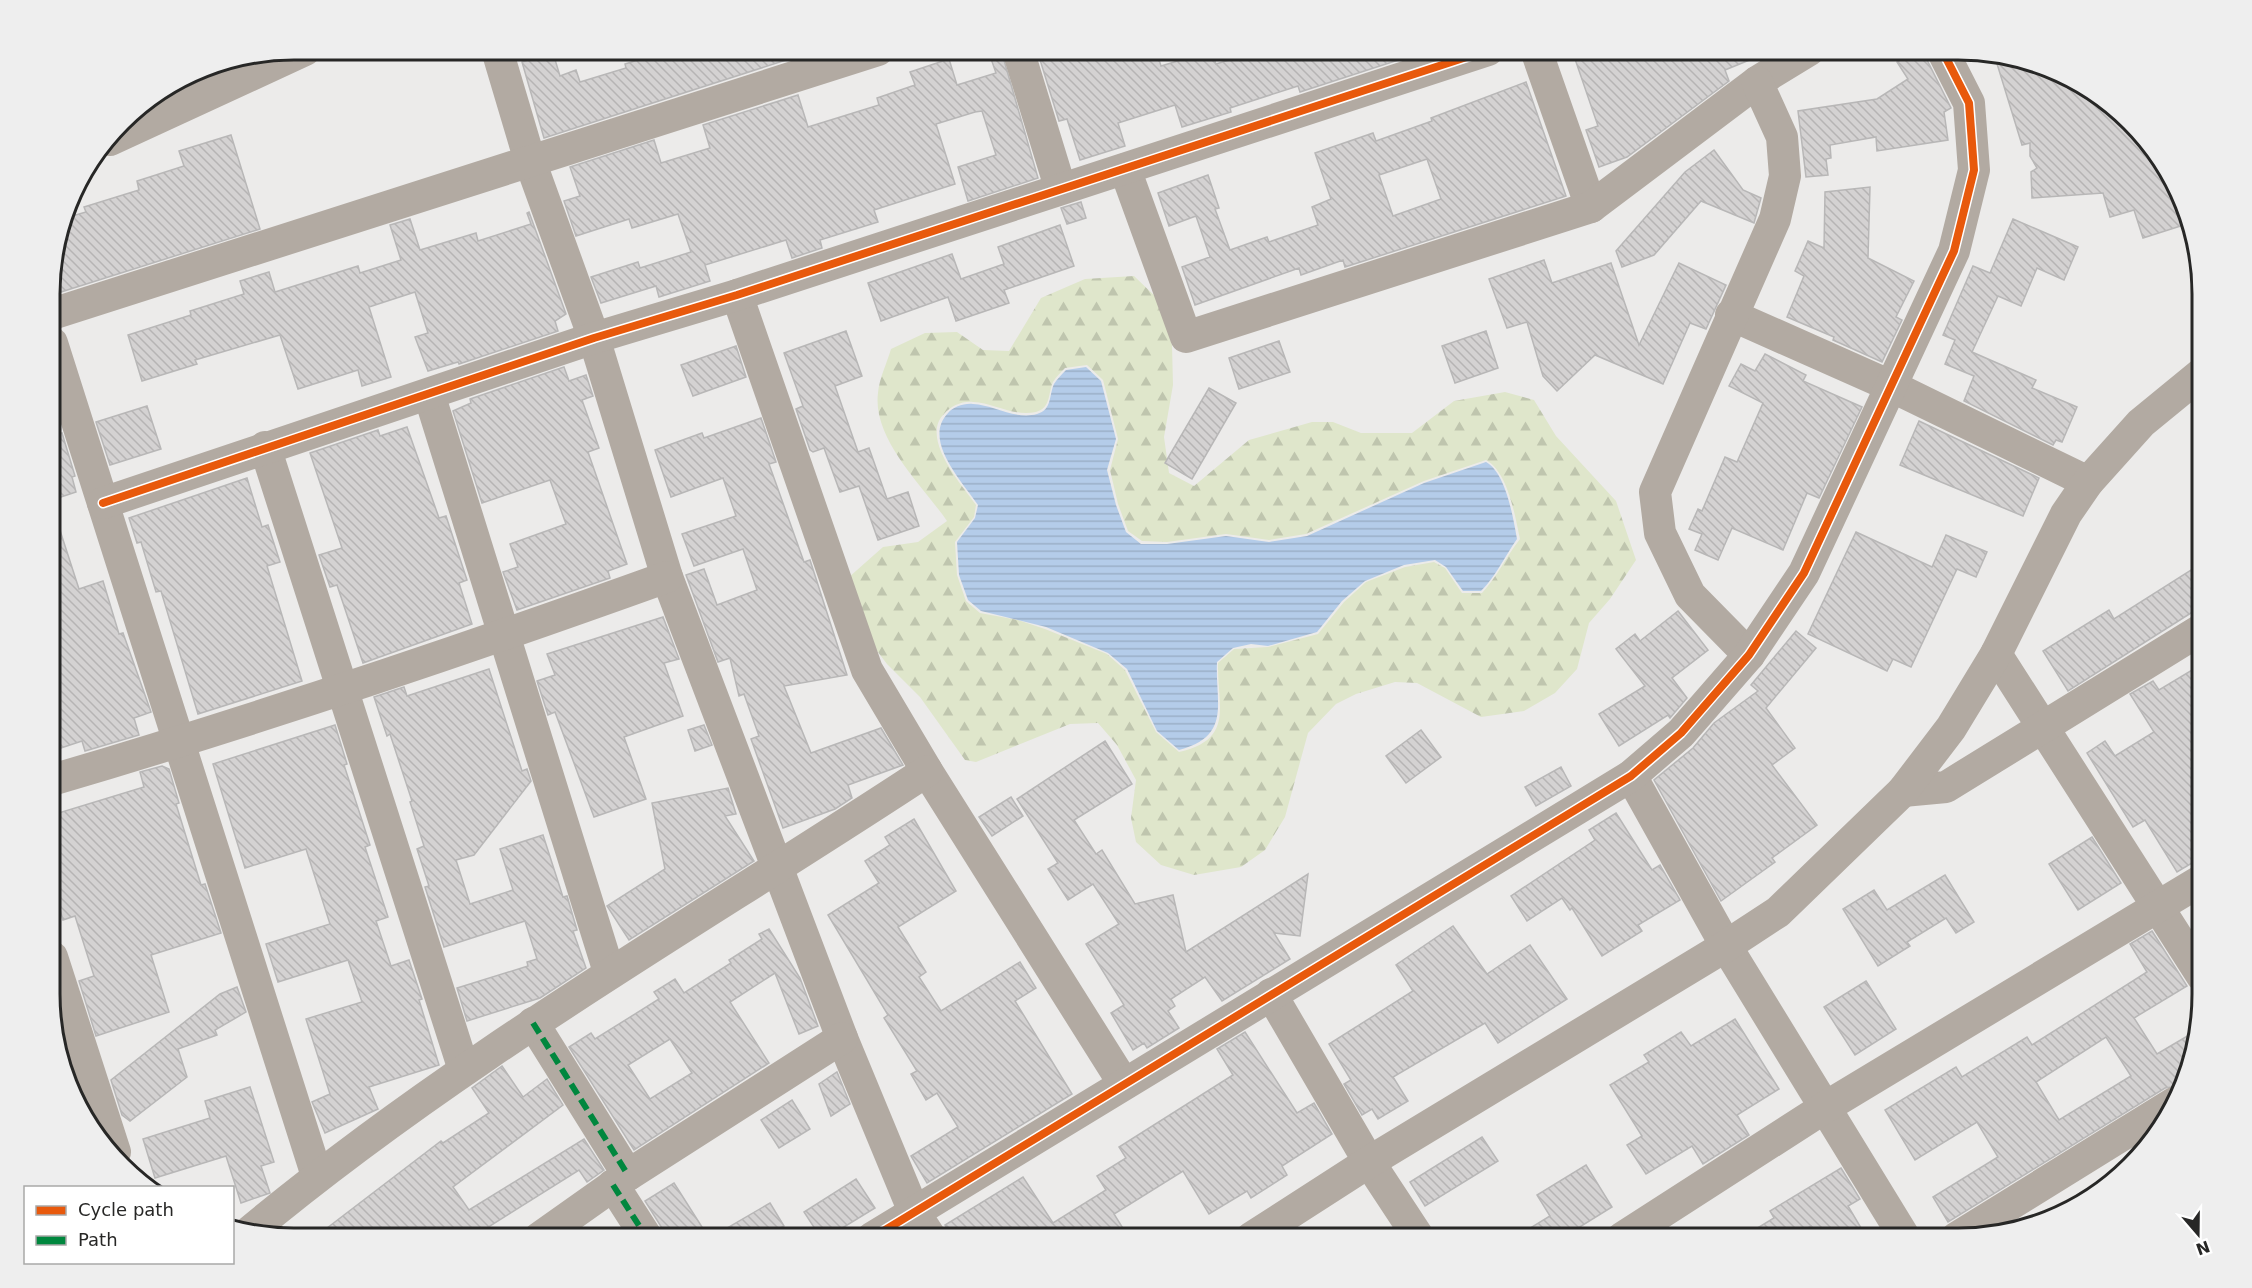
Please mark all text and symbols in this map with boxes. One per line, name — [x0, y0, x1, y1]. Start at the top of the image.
legend — [24, 1186, 234, 1264]
text: Cycle path — [78, 1199, 174, 1220]
north arrow — [2168, 1204, 2228, 1264]
text: Path — [78, 1229, 118, 1250]
text: N — [2193, 1236, 2213, 1259]

